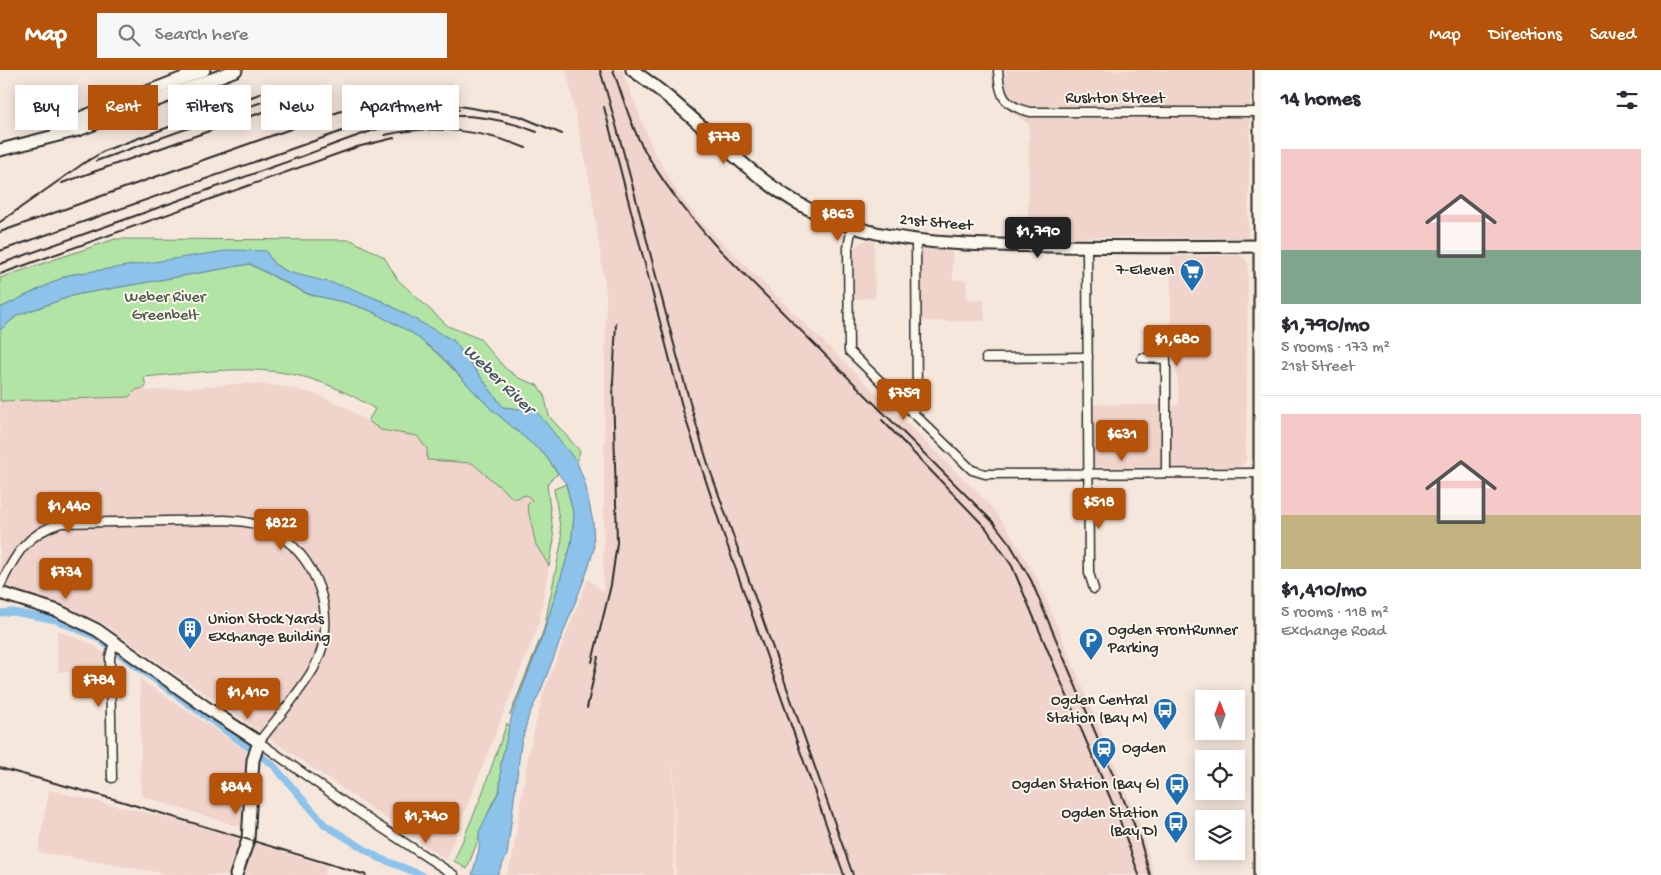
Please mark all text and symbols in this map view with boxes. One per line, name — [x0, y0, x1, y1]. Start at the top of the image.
search box — [97, 13, 447, 58]
text: Map — [25, 21, 67, 50]
icon: search — [115, 21, 143, 49]
text: Search here — [155, 24, 248, 47]
text: Map — [1429, 25, 1461, 46]
text: Directions — [1489, 25, 1562, 46]
text: Saved — [1590, 25, 1636, 46]
chip: Buy — [15, 85, 78, 130]
chip: Rent — [88, 85, 158, 130]
chip: Filters — [168, 85, 251, 130]
chip: New — [261, 85, 332, 130]
chip: Apartment — [342, 85, 459, 130]
icon: filters — [1613, 86, 1641, 114]
text: 14 homes — [1281, 88, 1360, 113]
street label: Rushton Street — [1065, 90, 1166, 109]
pin: $778 — [694, 122, 754, 165]
text: $778 — [708, 129, 740, 148]
icon: home — [1416, 181, 1506, 271]
pin: $863 — [808, 200, 868, 242]
text: $863 — [822, 206, 854, 225]
street label: 21st Street — [899, 211, 975, 237]
pin: $1,790 — [997, 216, 1079, 259]
text: $1,790 — [1016, 223, 1060, 242]
supermarket icon: 7-Eleven — [1179, 258, 1205, 292]
place label: 7-Eleven — [1115, 262, 1174, 281]
park label: Weber River Greenbelt — [125, 289, 207, 326]
text: $1,790/mo — [1281, 314, 1370, 339]
pin: $1,680 — [1136, 324, 1218, 367]
text: $1,680 — [1155, 331, 1199, 350]
text: 5 rooms · 173 m² — [1281, 339, 1390, 358]
water label: Weber River — [458, 341, 541, 422]
text: 21st Street — [1281, 358, 1354, 377]
pin: $759 — [874, 378, 934, 421]
text: $759 — [888, 385, 920, 404]
pin: $631 — [1092, 420, 1152, 462]
text: $631 — [1107, 426, 1137, 445]
icon: home — [1416, 447, 1506, 537]
pin: $518 — [1069, 488, 1129, 530]
pin: $1,440 — [28, 492, 110, 534]
text: $518 — [1084, 494, 1114, 513]
text: $1,440 — [48, 498, 90, 517]
pin: $822 — [251, 508, 311, 551]
text: $822 — [265, 515, 297, 534]
pin: $734 — [36, 558, 96, 600]
text: $734 — [50, 564, 82, 583]
text: $1,410/mo — [1281, 579, 1367, 604]
text: 5 rooms · 118 m² — [1281, 604, 1389, 623]
place label: Union Stock Yards Exchange Building — [208, 611, 330, 648]
building icon: Union Stock Yards Exchange Building — [177, 616, 203, 650]
place label: Ogden FrontRunner Parking — [1107, 622, 1238, 659]
text: Exchange Road — [1281, 623, 1386, 642]
parking icon: Ogden FrontRunner Parking — [1078, 627, 1104, 661]
pin: $784 — [69, 666, 129, 708]
text: $784 — [83, 672, 115, 691]
pin: $1,410 — [207, 678, 289, 720]
text: $1,410 — [227, 684, 269, 703]
north arrow — [1195, 690, 1245, 740]
map controls — [1195, 690, 1245, 860]
place label: Ogden Central Station (Bay M) — [1047, 692, 1148, 729]
bus stop icon: Ogden Central Station (Bay M) — [1152, 697, 1178, 731]
station icon: Ogden — [1091, 736, 1117, 770]
place label: Ogden — [1122, 740, 1166, 759]
button: locate — [1195, 750, 1245, 800]
pin: $844 — [206, 772, 266, 815]
bus stop icon: Ogden Station (Bay G) — [1164, 772, 1190, 806]
place label: Ogden Station (Bay G) — [1012, 776, 1160, 795]
text: $844 — [220, 779, 252, 798]
pin: $1,740 — [385, 802, 467, 844]
place label: Ogden Station (Bay D) — [1062, 805, 1158, 842]
text: $1,740 — [404, 808, 448, 827]
bus stop icon: Ogden Station (Bay D) — [1163, 810, 1189, 844]
button: layers — [1195, 810, 1245, 860]

